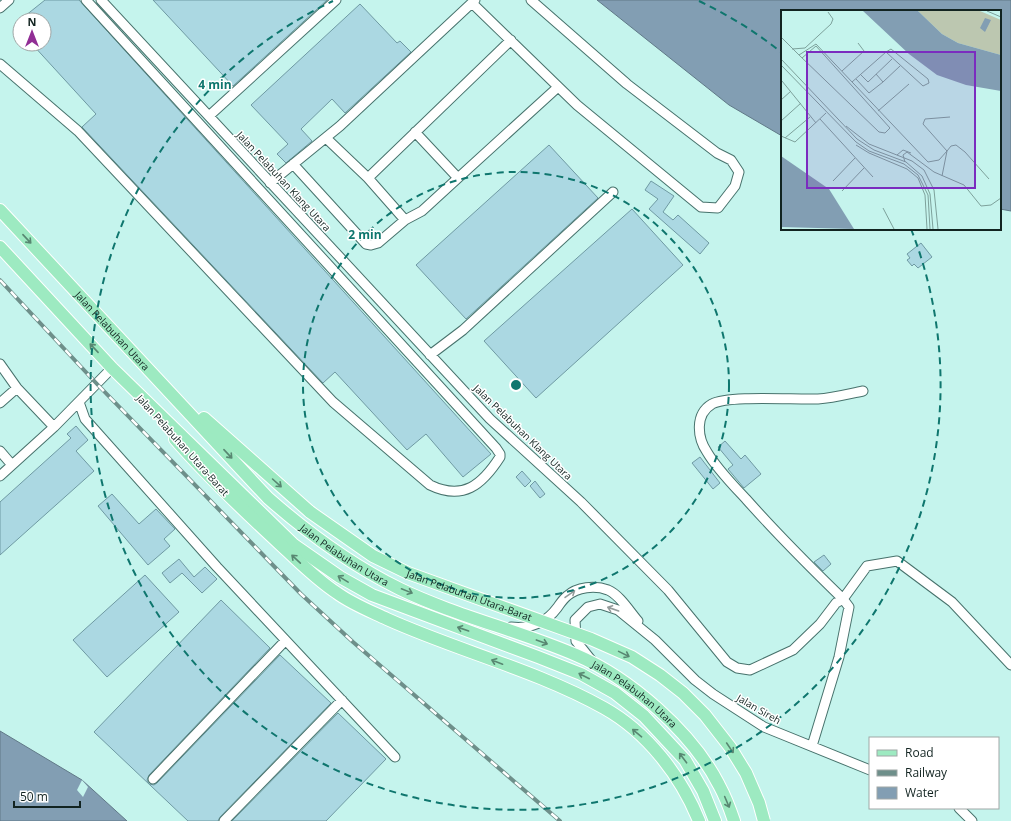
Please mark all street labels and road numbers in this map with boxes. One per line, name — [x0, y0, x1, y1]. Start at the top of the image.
street label: Jalan Pelabuhan Klang Utara — [233, 127, 334, 234]
street label: Jalan Pelabuhan Utara — [71, 287, 153, 373]
street label: Jalan Pelabuhan Klang Utara — [470, 380, 575, 483]
street label: Jalan Pelabuhan Utara-Barat — [133, 391, 233, 499]
street label: Jalan Pelabuhan Utara — [296, 520, 391, 589]
street label: Jalan Pelabuhan Utara-Barat — [404, 566, 534, 624]
street label: Jalan Pelabuhan Utara — [589, 656, 680, 731]
street label: Jalan Sireh — [733, 690, 784, 727]

